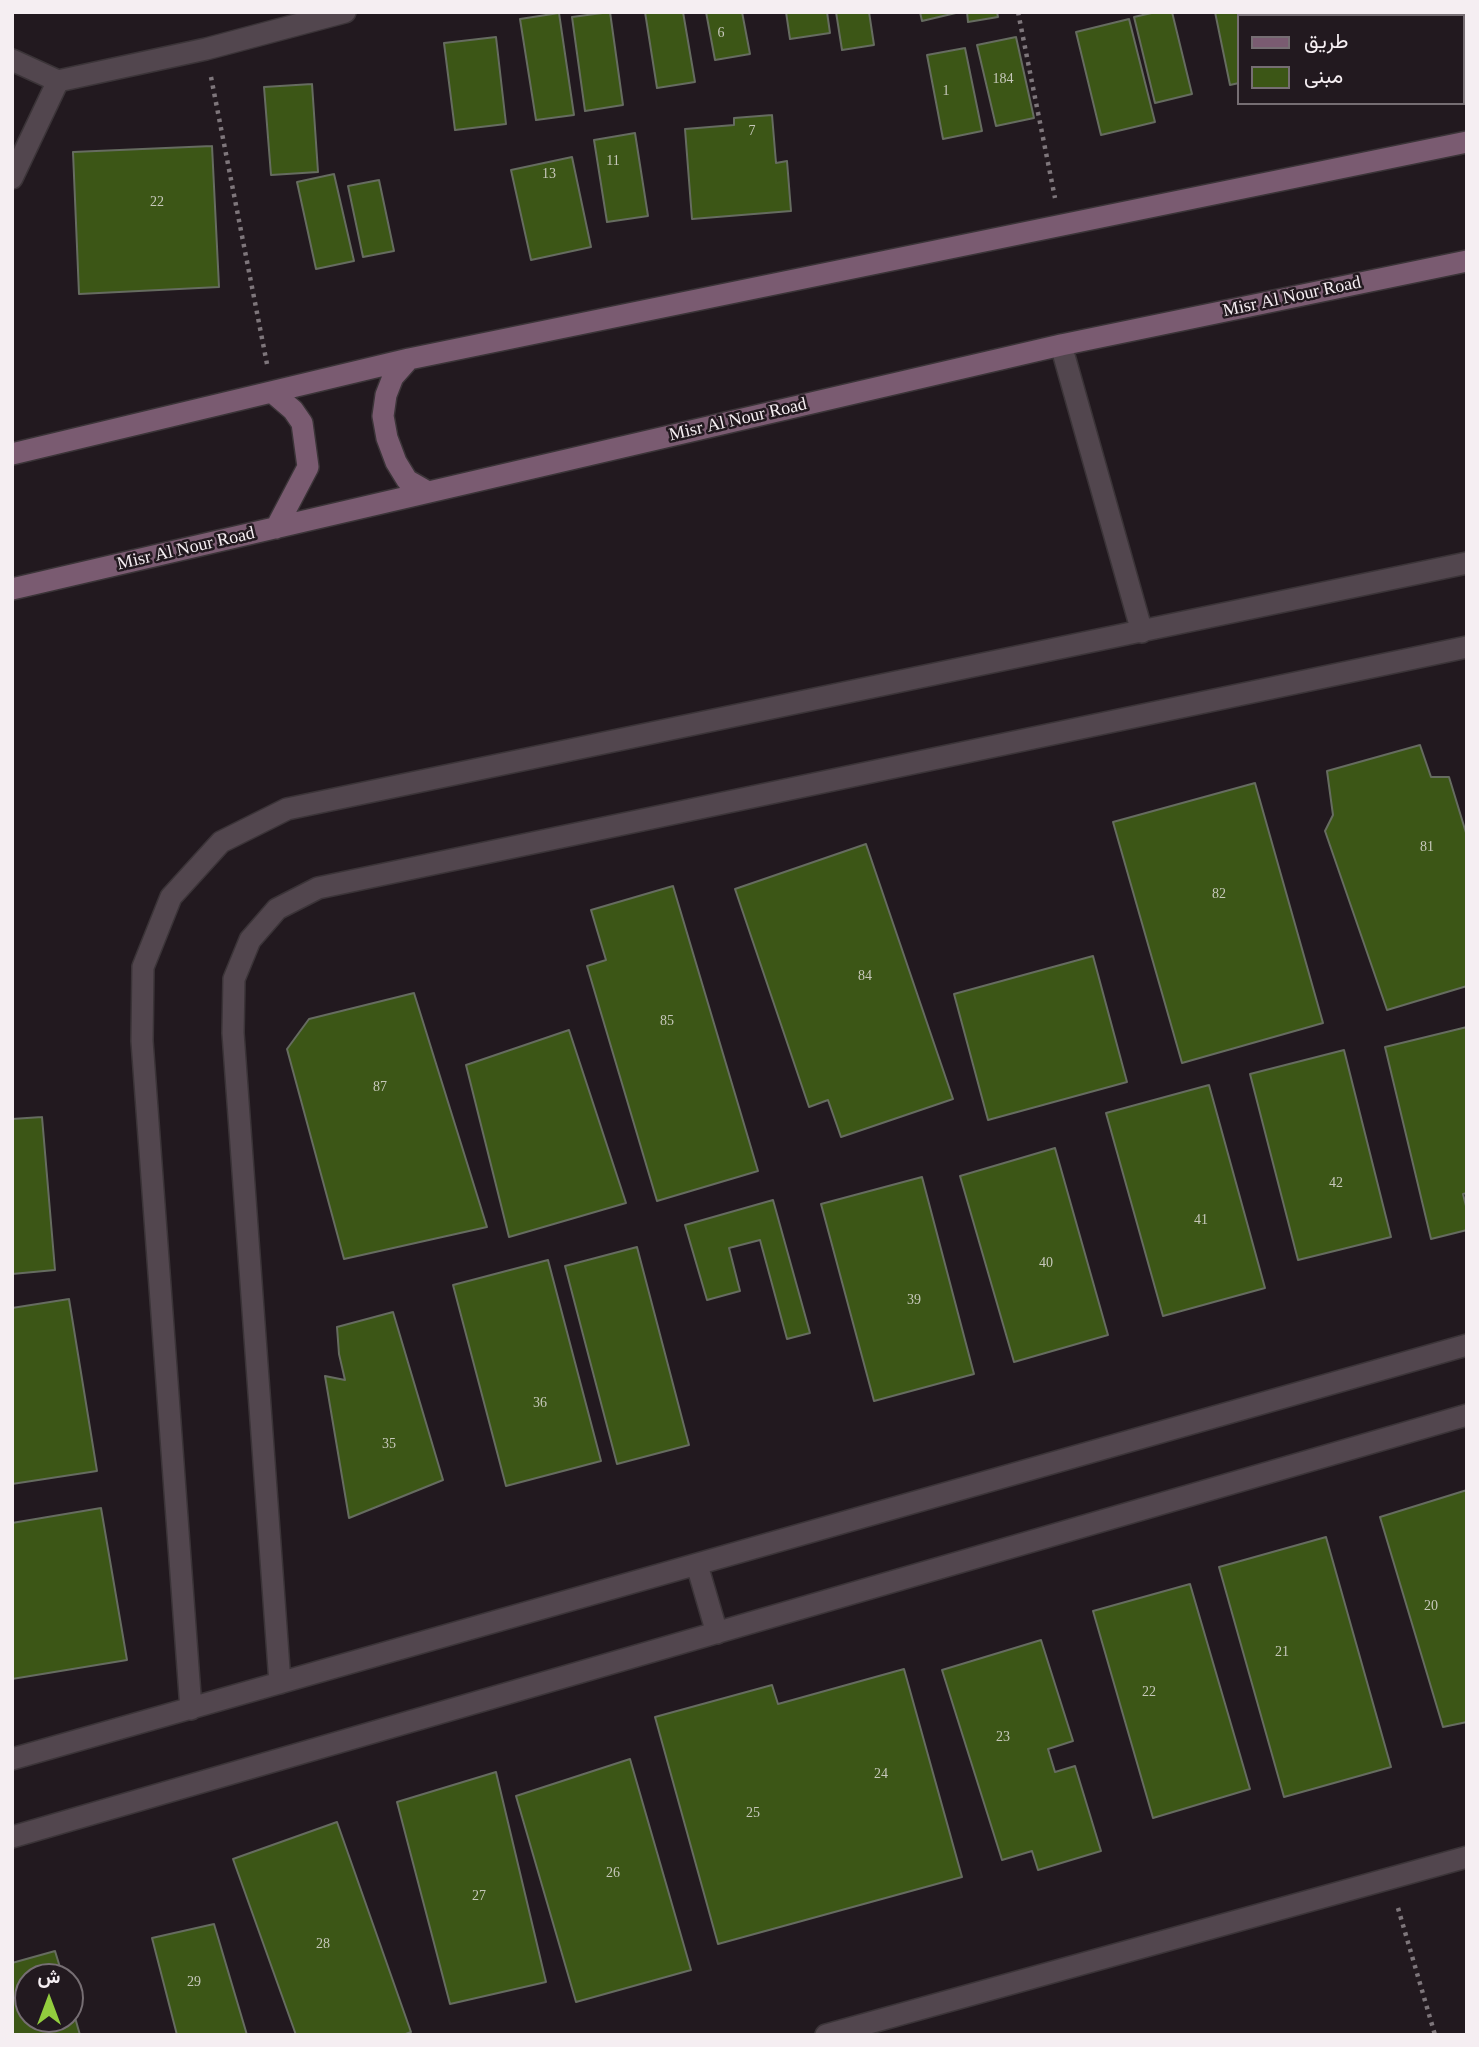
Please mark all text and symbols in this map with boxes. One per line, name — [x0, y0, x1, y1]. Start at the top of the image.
legend — [1238, 14, 1465, 105]
house number: 6 — [717, 25, 725, 41]
text: طريق — [1304, 26, 1349, 59]
text: مبنى — [1304, 61, 1343, 94]
house number: 184 — [991, 71, 1015, 87]
house number: 1 — [942, 83, 950, 99]
house number: 7 — [748, 123, 756, 139]
house number: 11 — [605, 153, 621, 169]
house number: 13 — [541, 166, 557, 182]
house number: 22 — [149, 194, 165, 210]
street label: Misr Al Nour Road — [1218, 271, 1366, 323]
street label: Misr Al Nour Road — [664, 393, 812, 447]
street label: Misr Al Nour Road — [112, 522, 260, 576]
house number: 81 — [1419, 839, 1435, 855]
house number: 82 — [1211, 886, 1227, 902]
house number: 84 — [857, 968, 873, 984]
house number: 85 — [659, 1013, 675, 1029]
house number: 87 — [372, 1079, 388, 1095]
house number: 42 — [1328, 1175, 1344, 1191]
house number: 41 — [1193, 1212, 1209, 1228]
house number: 40 — [1038, 1255, 1054, 1271]
house number: 39 — [906, 1292, 922, 1308]
house number: 36 — [532, 1395, 548, 1411]
house number: 35 — [381, 1436, 397, 1452]
house number: 20 — [1423, 1598, 1439, 1614]
house number: 21 — [1274, 1644, 1290, 1660]
house number: 22 — [1141, 1684, 1157, 1700]
house number: 23 — [995, 1729, 1011, 1745]
house number: 24 — [873, 1766, 889, 1782]
house number: 25 — [745, 1805, 761, 1821]
house number: 26 — [605, 1865, 621, 1881]
house number: 27 — [471, 1888, 487, 1904]
house number: 28 — [315, 1936, 331, 1952]
north arrow — [14, 1963, 84, 2033]
text: ش — [38, 1964, 60, 1993]
house number: 29 — [186, 1974, 202, 1990]

